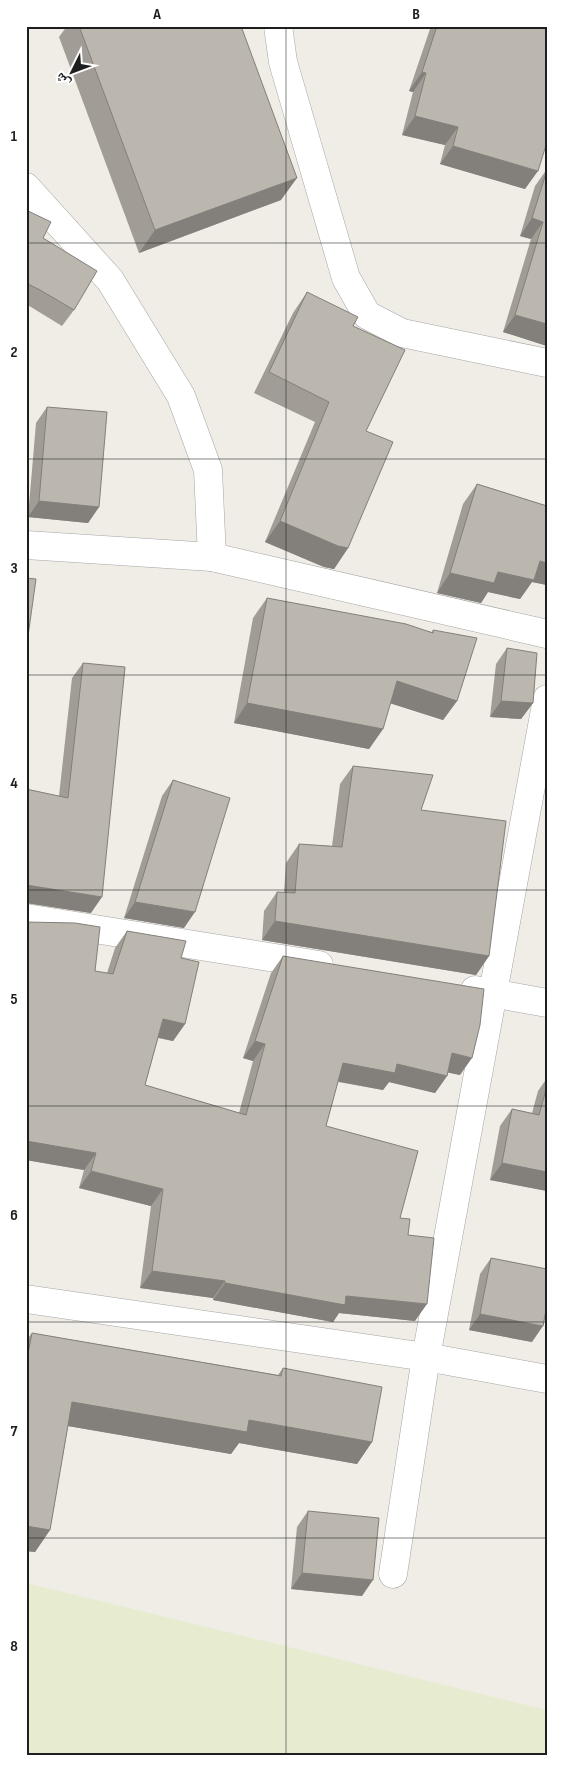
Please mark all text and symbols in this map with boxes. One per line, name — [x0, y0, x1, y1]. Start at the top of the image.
text: A — [152, 5, 161, 24]
text: B — [412, 5, 420, 24]
north arrow — [48, 48, 98, 98]
text: ش — [51, 69, 74, 92]
text: 1 — [11, 127, 18, 146]
text: 2 — [10, 343, 18, 362]
text: 3 — [10, 559, 18, 578]
text: 4 — [10, 774, 18, 793]
text: 5 — [10, 990, 18, 1009]
text: 6 — [10, 1206, 18, 1225]
text: 7 — [11, 1422, 18, 1441]
text: 8 — [10, 1637, 18, 1656]

